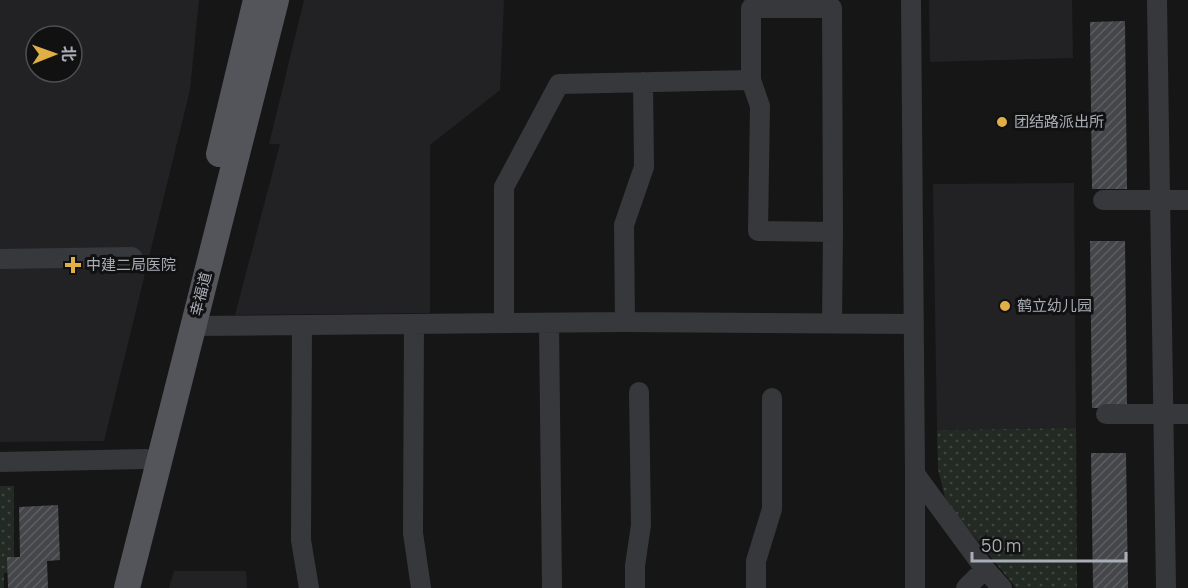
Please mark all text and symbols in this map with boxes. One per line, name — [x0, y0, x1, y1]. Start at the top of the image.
north arrow — [24, 24, 84, 84]
text: 北 — [58, 46, 80, 62]
place label: 团结路派出所 — [1014, 111, 1104, 132]
marker: 团结路派出所 — [995, 115, 1009, 129]
place label: 中建二局医院 — [86, 254, 176, 275]
marker: 中建二局医院 — [64, 256, 82, 274]
street label: 幸福道 — [185, 269, 216, 318]
place label: 鹤立幼儿园 — [1017, 295, 1092, 316]
marker: 鹤立幼儿园 — [998, 299, 1012, 313]
scale bar — [972, 525, 1126, 563]
text: 50 m — [981, 533, 1021, 557]

